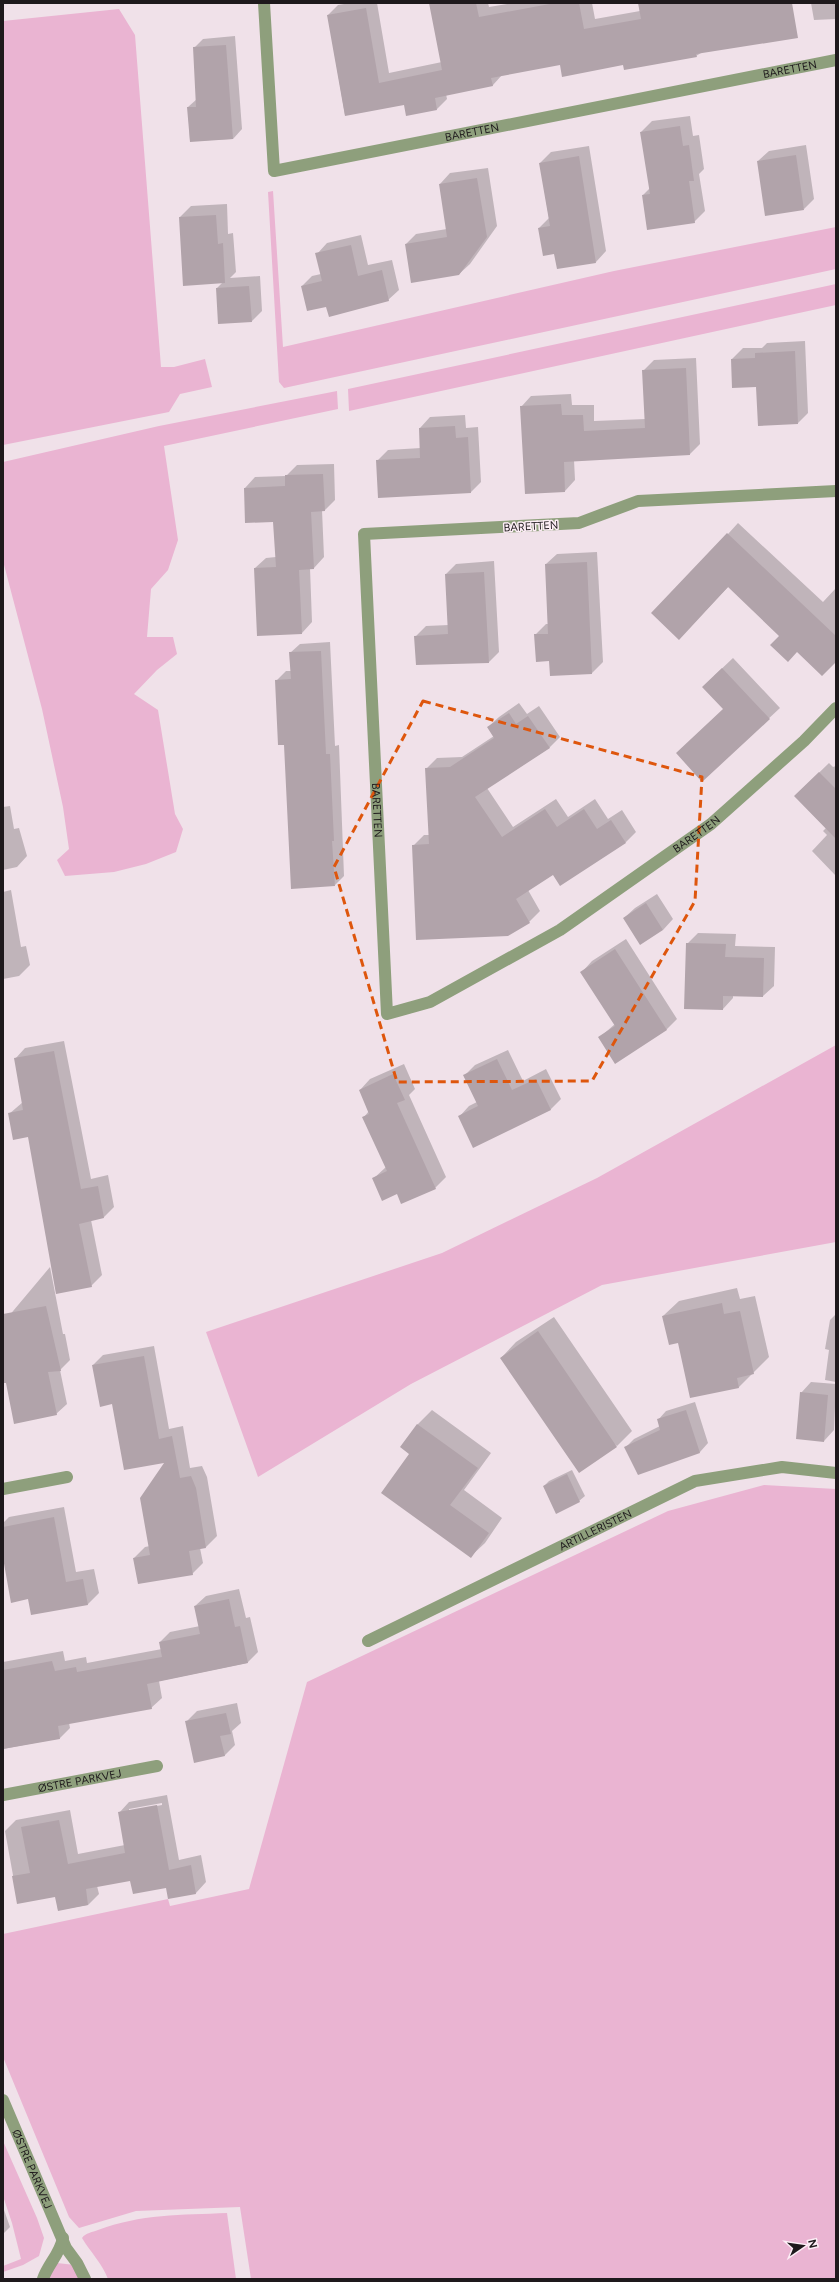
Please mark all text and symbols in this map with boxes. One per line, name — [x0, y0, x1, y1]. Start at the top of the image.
street label: BARETTEN — [762, 58, 818, 81]
street label: BARETTEN — [444, 121, 500, 144]
street label: BARETTEN — [503, 519, 559, 534]
street label: BARETTEN — [369, 783, 385, 838]
street label: BARETTEN — [671, 813, 723, 856]
street label: ARTILLERISTEN — [557, 1507, 634, 1553]
street label: ØSTRE PARKVEJ — [37, 1767, 123, 1795]
street label: ØSTRE PARKVEJ — [9, 2128, 55, 2211]
north arrow — [783, 2226, 823, 2266]
text: N — [805, 2238, 820, 2249]

